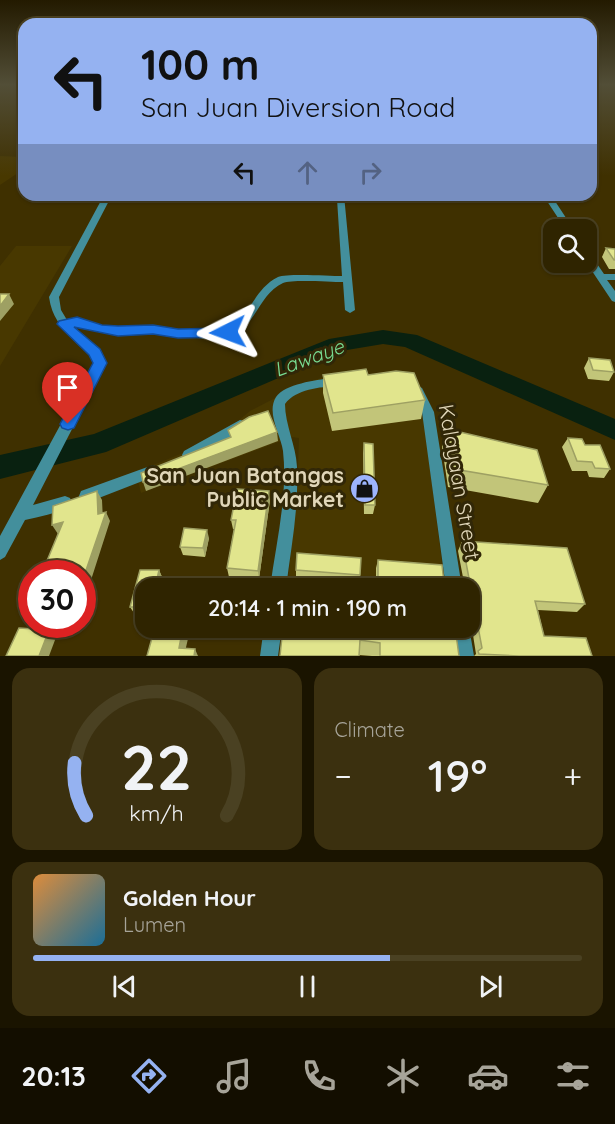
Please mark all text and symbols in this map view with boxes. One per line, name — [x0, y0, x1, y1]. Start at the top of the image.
text: 100 m — [141, 38, 259, 91]
icon: left — [42, 42, 120, 120]
text: San Juan Diversion Road — [141, 90, 455, 124]
icon: left — [228, 156, 261, 189]
icon: ahead — [291, 156, 324, 189]
icon: right — [354, 156, 387, 189]
map controls — [543, 219, 597, 273]
button: search — [543, 219, 597, 273]
position arrow — [196, 300, 260, 364]
water label: Lawaye — [271, 333, 348, 382]
pin — [42, 362, 93, 424]
icon: arrive — [51, 371, 84, 404]
street label: Kalayaan Street — [434, 402, 486, 562]
place label: San Juan Batangas Public Market — [147, 462, 344, 512]
shop icon: San Juan Batangas Public Market — [349, 472, 381, 504]
speed limit sign: 30 — [18, 560, 96, 638]
text: 20:14 · 1 min · 190 m — [208, 594, 407, 622]
text: Climate — [335, 717, 405, 742]
text: 22 — [121, 728, 192, 806]
text: 19° — [428, 747, 487, 803]
text: − — [335, 755, 352, 796]
text: + — [563, 755, 582, 796]
text: km/h — [130, 800, 184, 826]
text: Golden Hour — [123, 884, 256, 912]
text: Lumen — [123, 912, 186, 937]
icon: previous — [108, 970, 141, 1003]
icon: pause — [291, 970, 324, 1003]
icon: next — [474, 970, 507, 1003]
icon: directions — [128, 1055, 170, 1097]
icon: music — [213, 1055, 255, 1097]
icon: phone — [298, 1055, 340, 1097]
icon: climate — [382, 1055, 424, 1097]
icon: car — [467, 1055, 509, 1097]
icon: filters — [552, 1055, 594, 1097]
text: 20:13 — [21, 1059, 86, 1093]

